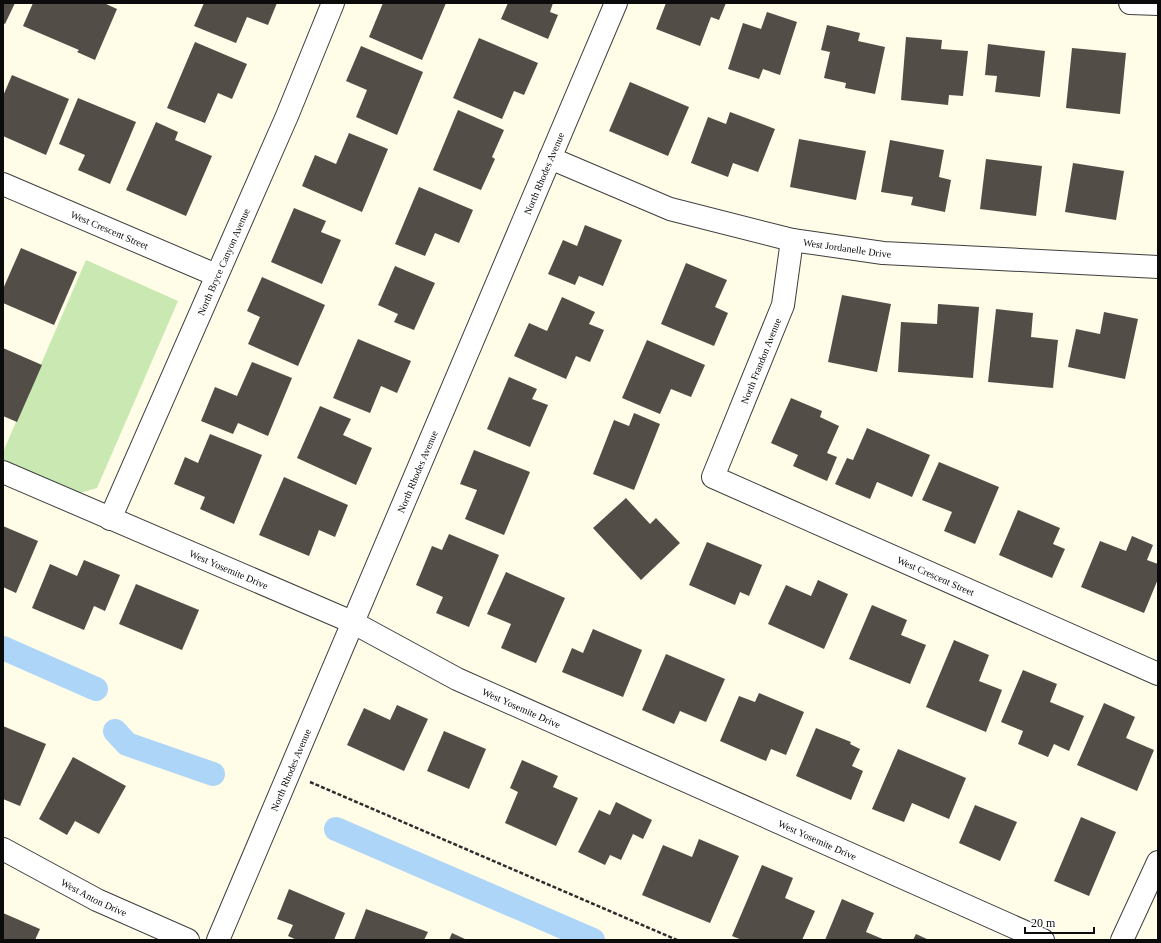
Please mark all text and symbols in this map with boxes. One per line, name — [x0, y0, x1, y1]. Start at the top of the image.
street label: North Rhodes Avenue — [521, 130, 566, 216]
street label: North Bryce Canyon Avenue — [195, 206, 252, 317]
street label: West Crescent Street — [69, 208, 150, 251]
street label: West Jordanelle Drive — [802, 236, 892, 259]
street label: North Frandon Avenue — [739, 316, 783, 405]
street label: North Rhodes Avenue — [395, 428, 440, 514]
street label: West Yosemite Drive — [188, 547, 271, 591]
street label: West Crescent Street — [896, 554, 976, 598]
street label: West Yosemite Drive — [481, 686, 563, 730]
street label: North Rhodes Avenue — [268, 726, 313, 812]
street label: West Yosemite Drive — [777, 817, 859, 862]
street label: West Anton Drive — [59, 876, 129, 918]
scale bar — [1025, 909, 1094, 935]
text: 20 m — [1031, 916, 1056, 930]

